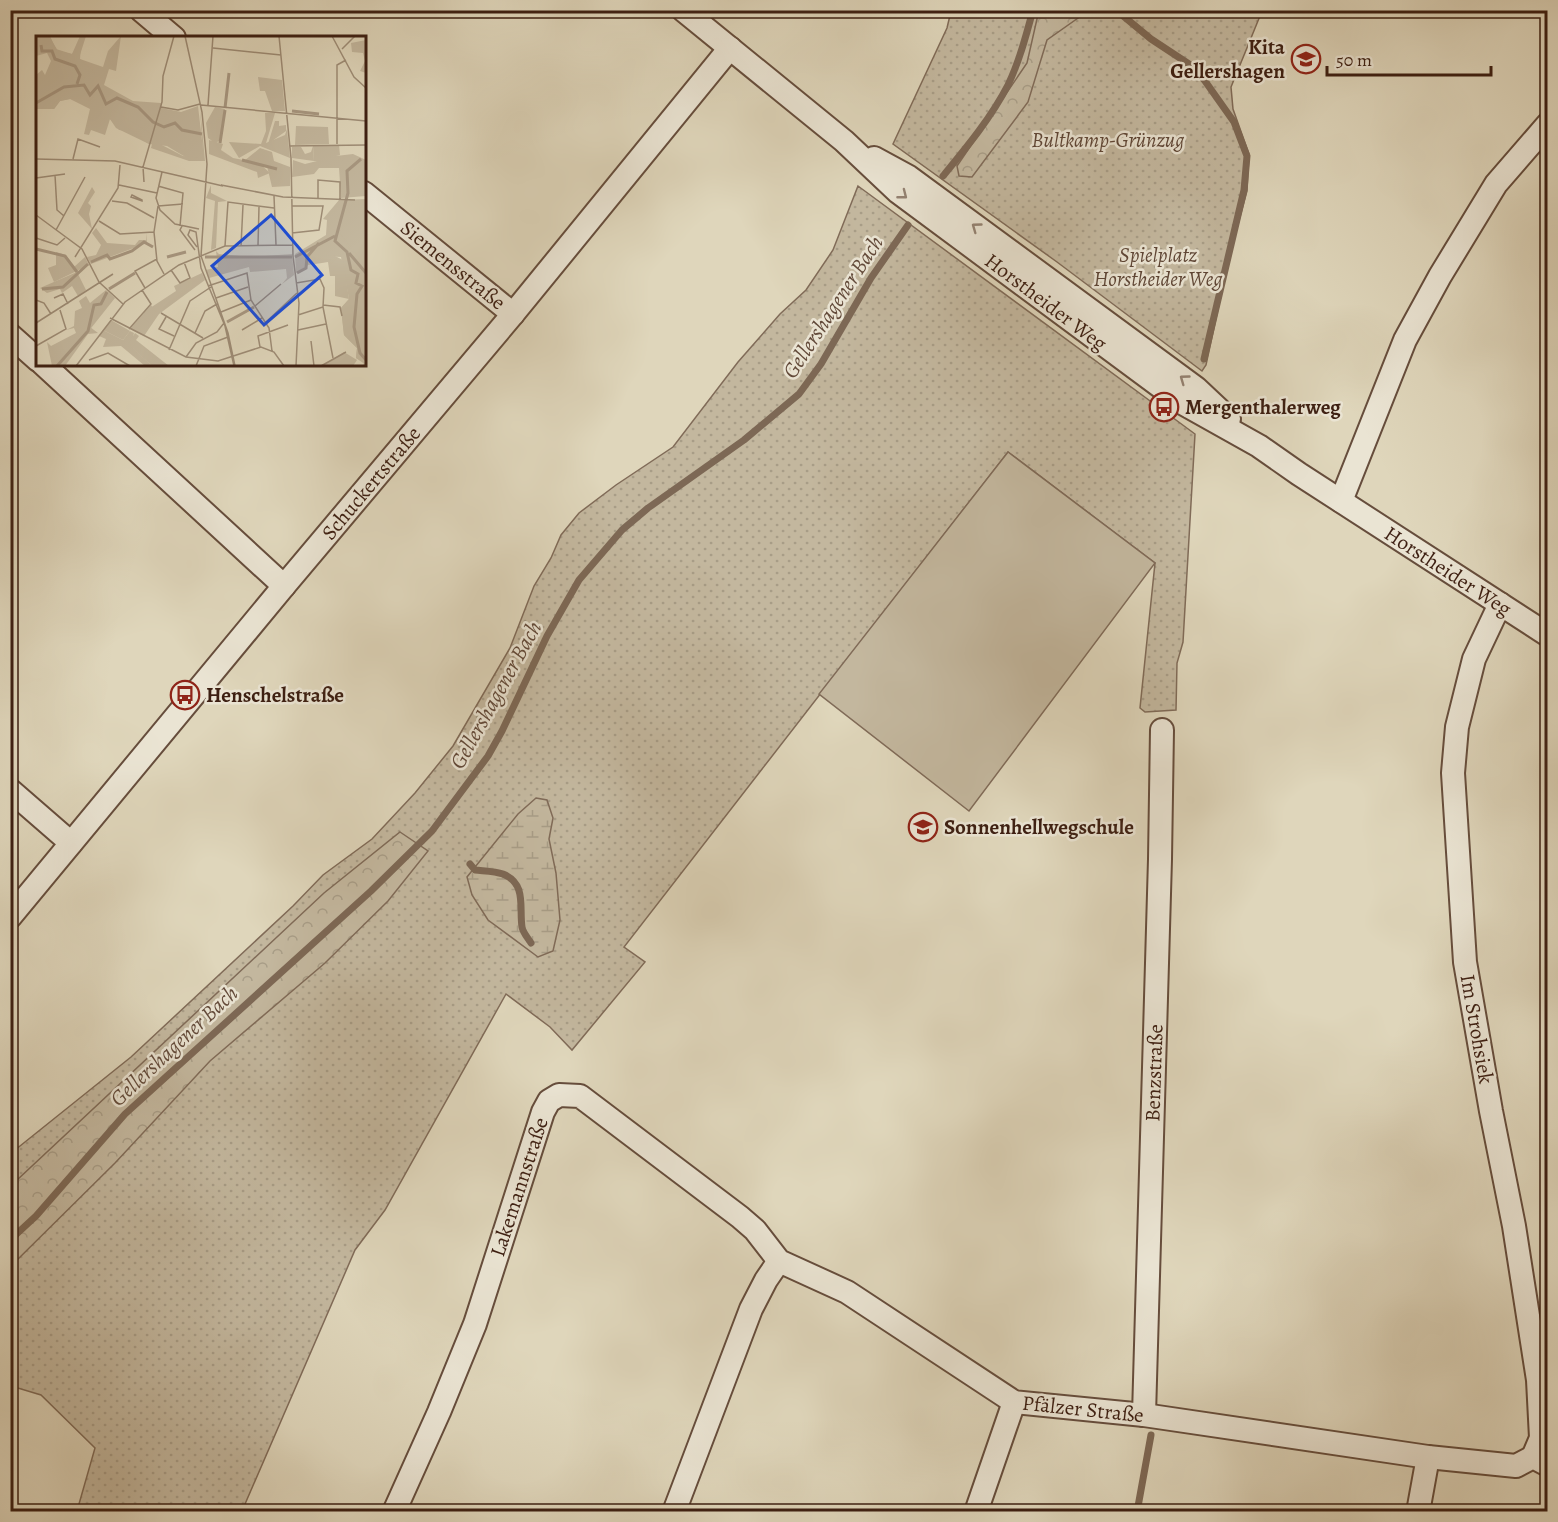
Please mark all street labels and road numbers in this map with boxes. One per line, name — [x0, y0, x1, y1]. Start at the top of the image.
street label: Siemensstraße — [394, 214, 512, 316]
street label: Horstheider Weg — [979, 247, 1113, 358]
street label: Schuckertstraße — [315, 420, 427, 546]
street label: Horstheider Weg — [1379, 519, 1517, 623]
street label: Im Strohsiek — [1454, 972, 1501, 1087]
street label: Benzstraße — [1138, 1024, 1170, 1122]
street label: Lakemannstraße — [483, 1114, 555, 1260]
street label: Pfälzer Straße — [1021, 1389, 1145, 1429]

